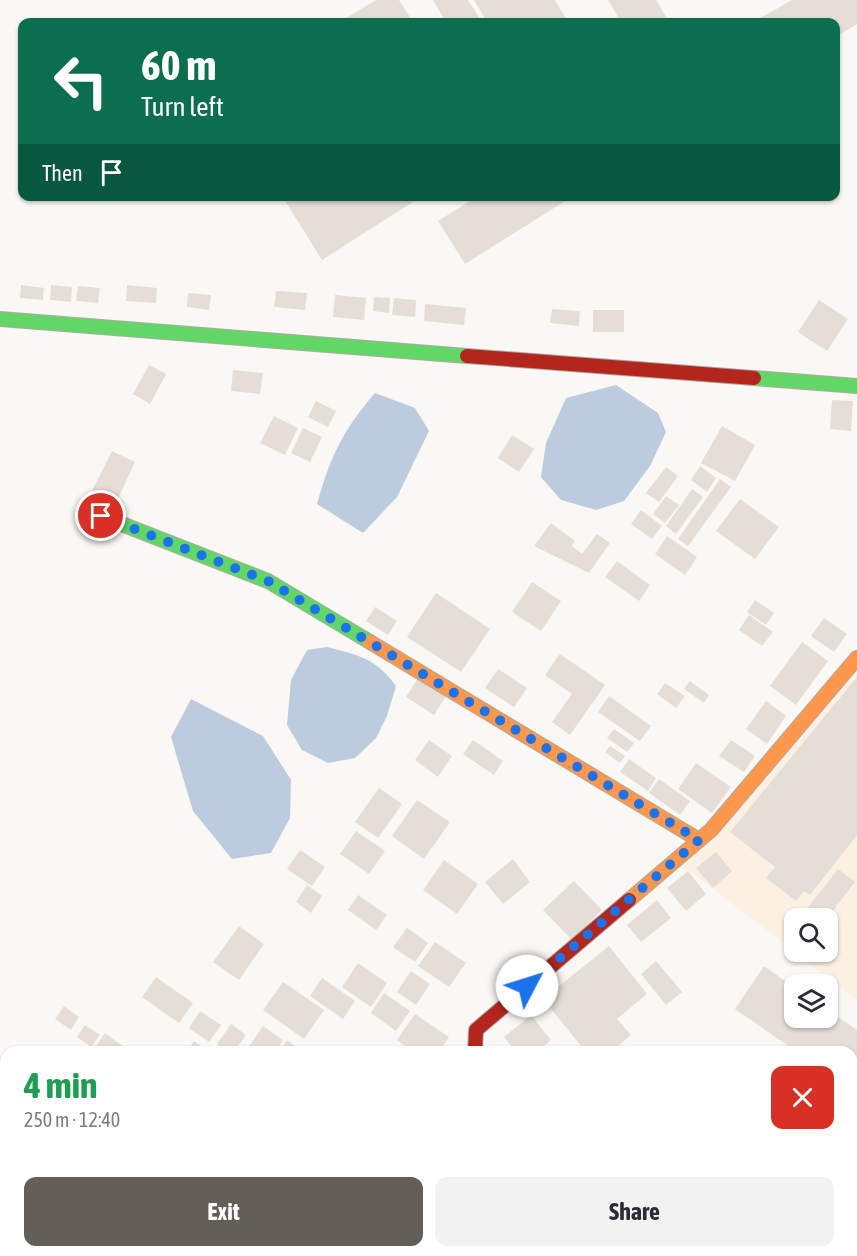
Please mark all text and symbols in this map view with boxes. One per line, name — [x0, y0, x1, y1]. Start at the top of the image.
text: 60 m — [141, 41, 216, 89]
icon: left — [42, 42, 120, 120]
text: Turn left — [141, 91, 224, 122]
icon: arrive — [95, 156, 128, 189]
text: Then — [42, 160, 83, 186]
pin — [75, 490, 126, 541]
icon: arrive — [84, 499, 117, 532]
map controls — [784, 908, 838, 1028]
button: search — [784, 908, 838, 962]
position arrow — [495, 954, 559, 1018]
button: layers — [784, 974, 838, 1028]
text: 4 min — [24, 1064, 98, 1106]
button: close — [771, 1066, 834, 1129]
text: 250 m · 12:40 — [24, 1108, 120, 1131]
button: Exit — [24, 1177, 423, 1246]
button: Share — [435, 1177, 834, 1246]

